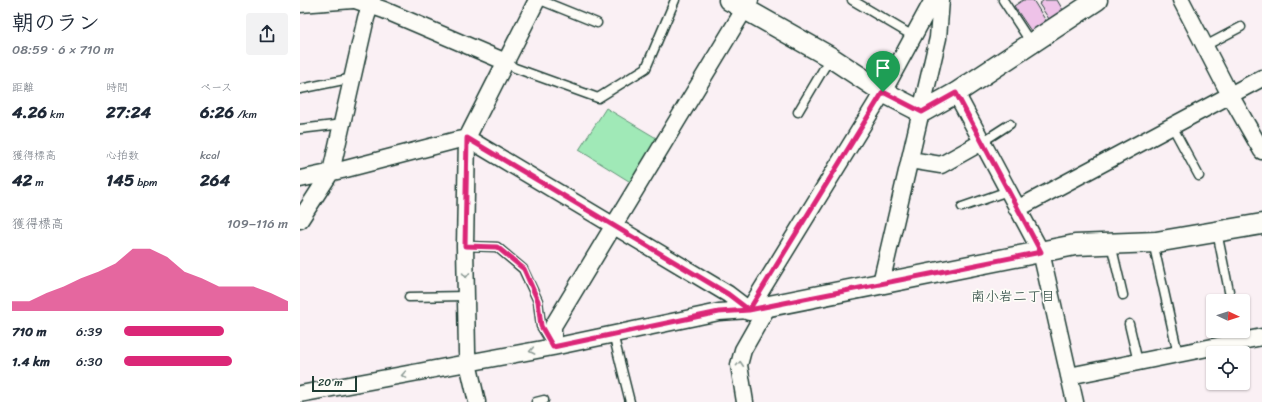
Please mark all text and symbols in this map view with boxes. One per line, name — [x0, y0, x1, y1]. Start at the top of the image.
text: 朝のラン — [12, 3, 100, 42]
button: share — [246, 13, 288, 55]
text: 08:59 · 6 × 710 m — [12, 38, 114, 61]
pin — [866, 51, 900, 92]
icon: arrive — [872, 57, 894, 79]
text: 距離 — [12, 78, 34, 97]
text: 時間 — [106, 78, 128, 97]
text: ペース — [200, 78, 232, 97]
text: 4.26 — [12, 97, 47, 127]
text: 27:24 — [106, 97, 151, 127]
text: 6:26 — [200, 97, 234, 127]
text: km — [47, 105, 64, 124]
text: /km — [234, 105, 257, 124]
text: 獲得標高 — [12, 146, 56, 165]
text: 心拍数 — [106, 146, 139, 165]
text: kcal — [200, 146, 220, 165]
text: 42 — [12, 165, 32, 195]
text: 145 — [106, 165, 134, 195]
text: 264 — [200, 165, 230, 195]
text: m — [32, 173, 44, 192]
text: bpm — [134, 173, 157, 192]
text: 獲得標高 — [12, 212, 64, 235]
text: 109–116 m — [227, 212, 288, 235]
one-way arrow — [462, 272, 470, 278]
district label: 南小岩二丁目 — [971, 284, 1055, 309]
north arrow — [1206, 294, 1250, 338]
map controls — [1206, 294, 1250, 390]
text: 710 m — [12, 320, 47, 343]
text: 6:39 — [76, 320, 102, 343]
one-way arrow — [529, 346, 535, 355]
button: locate — [1206, 346, 1250, 390]
text: 1.4 km — [12, 350, 50, 373]
text: 6:30 — [76, 350, 103, 373]
one-way arrow — [736, 361, 745, 367]
one-way arrow — [401, 370, 407, 379]
text: 20 m — [318, 373, 343, 392]
scale bar — [312, 374, 357, 393]

